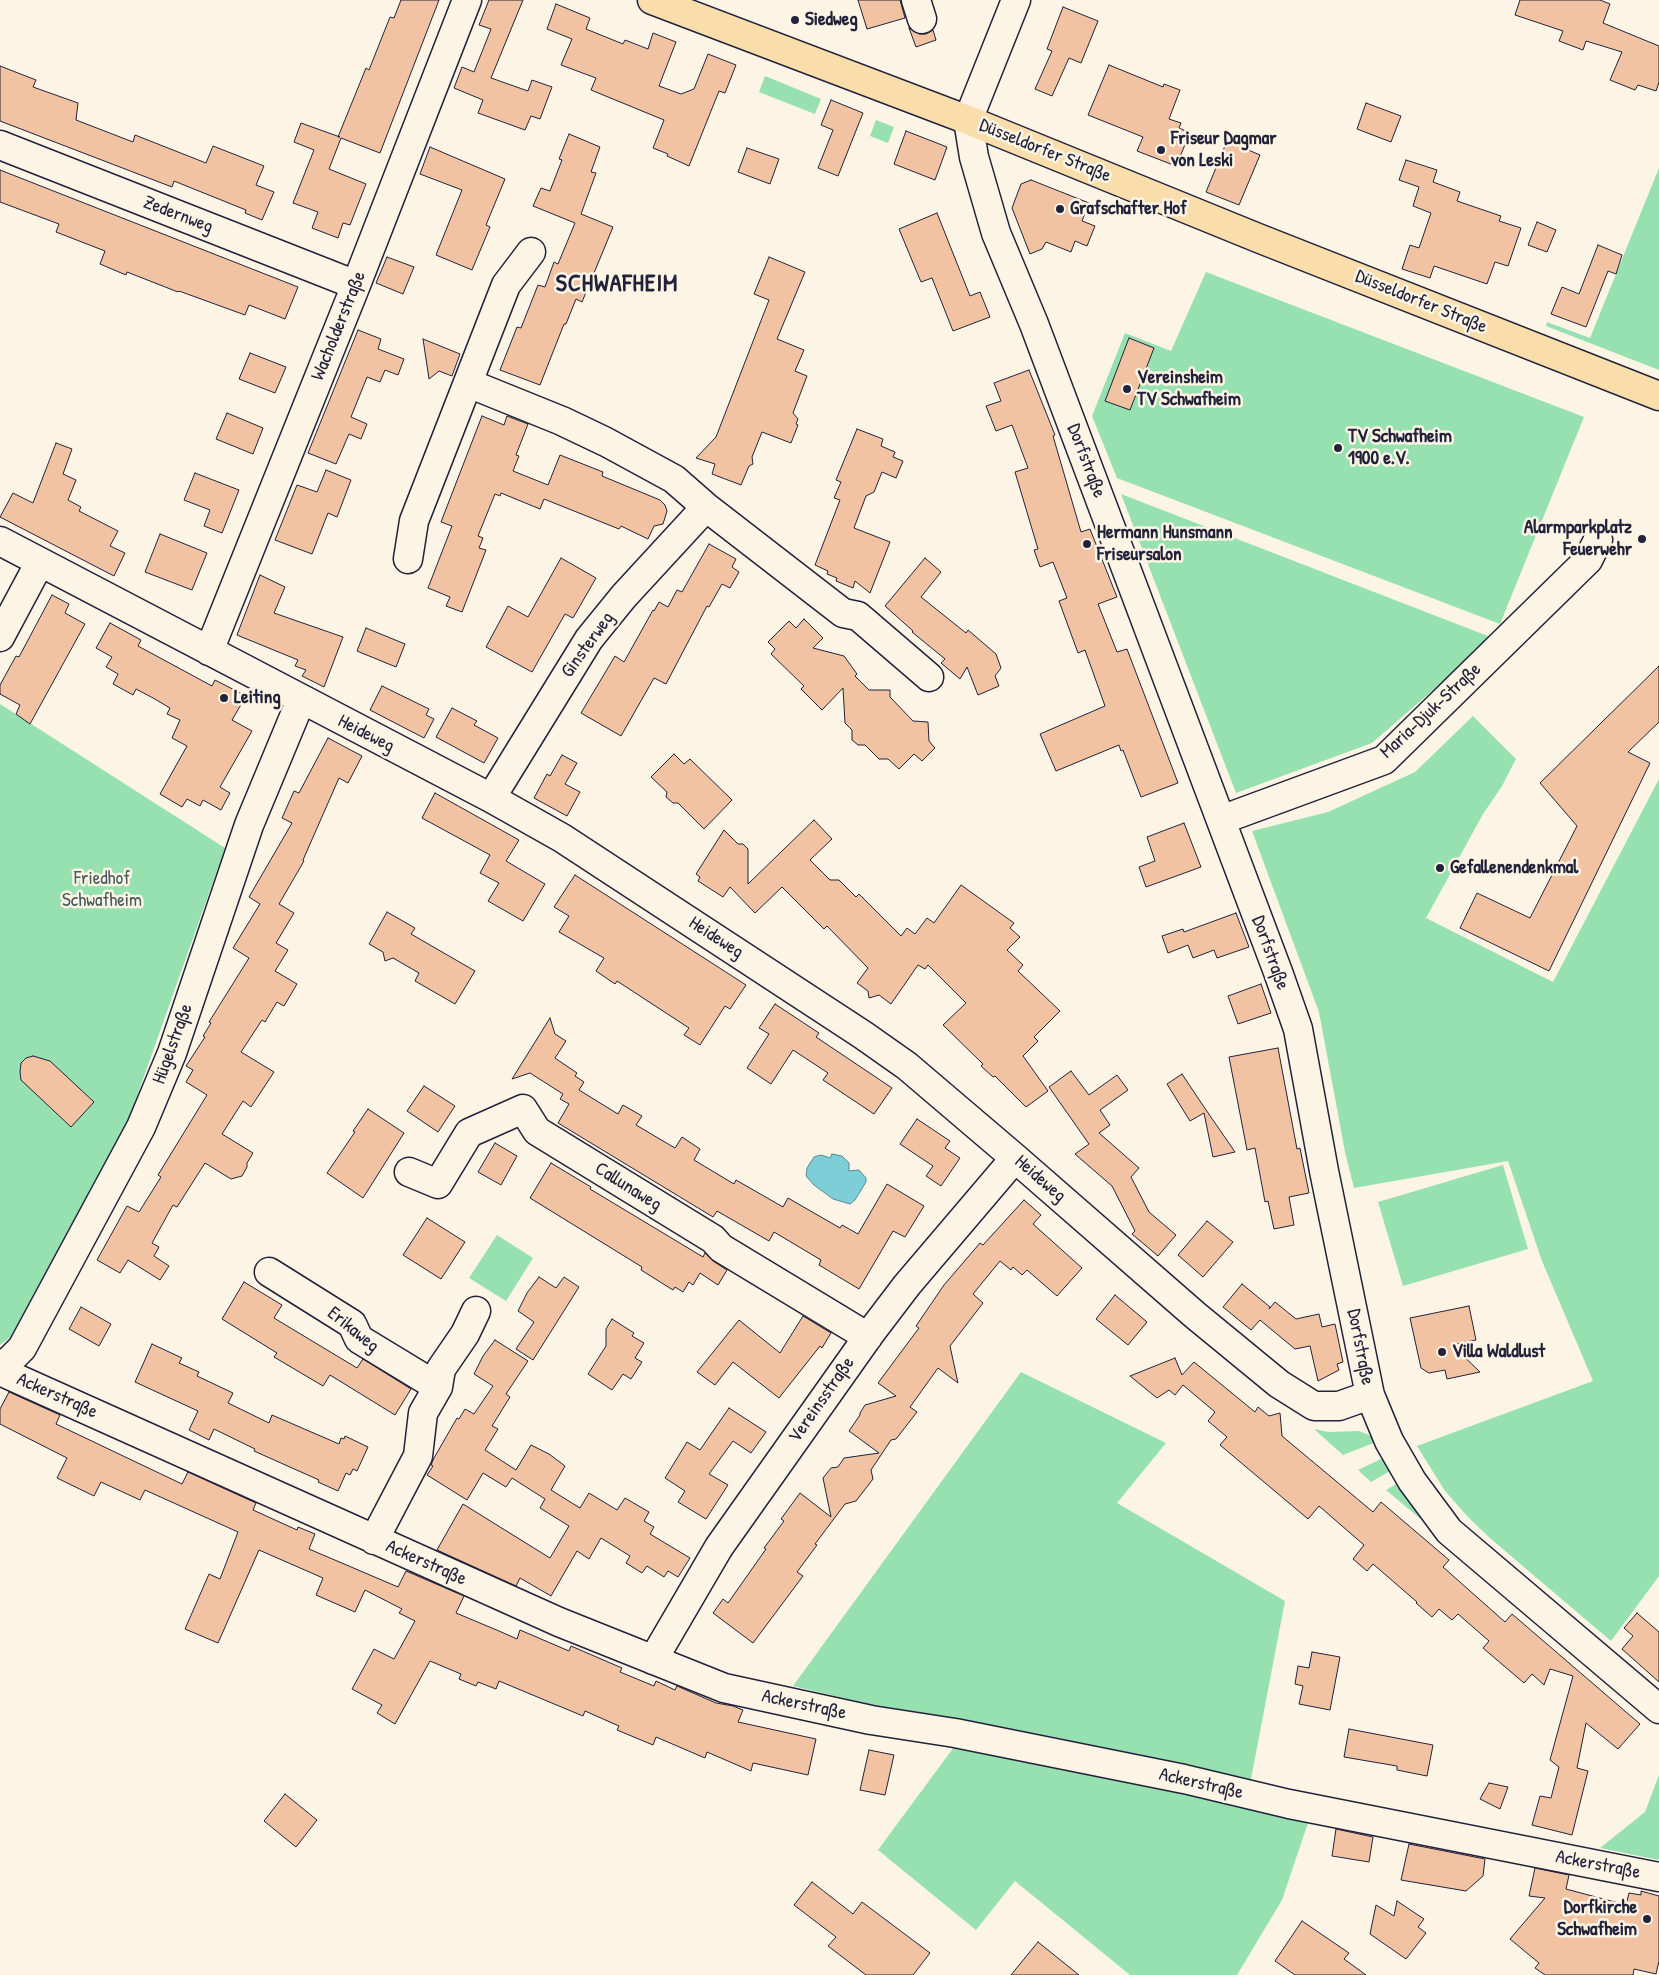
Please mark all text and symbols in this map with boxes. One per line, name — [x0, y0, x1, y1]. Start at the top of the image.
place label: Siedweg — [805, 9, 858, 31]
marker: Siedweg — [789, 14, 801, 26]
street label: Düsseldorfer Straße — [976, 114, 1114, 188]
place label: Friseur Dagmar von Leski — [1171, 128, 1276, 172]
marker: Friseur Dagmar von Leski — [1155, 144, 1167, 156]
street label: Zedernweg — [140, 191, 216, 239]
place label: Grafschafter Hof — [1070, 198, 1187, 220]
marker: Grafschafter Hof — [1054, 203, 1066, 215]
street label: Düsseldorfer Straße — [1352, 265, 1490, 339]
street label: Wacholderstraße — [307, 268, 371, 384]
district label: SCHWAFHEIM — [554, 271, 680, 299]
place label: Vereinsheim TV Schwafheim — [1137, 367, 1241, 411]
marker: Vereinsheim TV Schwafheim — [1121, 383, 1133, 395]
street label: Dorfstraße — [1062, 421, 1110, 501]
place label: TV Schwafheim 1900 e.V. — [1348, 426, 1452, 470]
marker: TV Schwafheim 1900 e.V. — [1332, 442, 1344, 454]
place label: Alarmparkplatz Feuerwehr — [1524, 517, 1632, 561]
place label: Hermann Hunsmann Friseursalon — [1097, 522, 1233, 566]
marker: Alarmparkplatz Feuerwehr — [1636, 533, 1648, 545]
marker: Hermann Hunsmann Friseursalon — [1081, 538, 1093, 550]
street label: Ginsterweg — [557, 608, 619, 682]
street label: Maria-Djuk-Straße — [1376, 658, 1486, 764]
place label: Leiting — [234, 687, 281, 709]
marker: Leiting — [218, 692, 230, 704]
street label: Heideweg — [334, 710, 398, 758]
place label: Gefallenendenkmal — [1450, 857, 1578, 879]
marker: Gefallenendenkmal — [1434, 862, 1446, 874]
park label: Friedhof Schwafheim — [62, 868, 142, 912]
street label: Heideweg — [684, 912, 748, 964]
street label: Dorfstraße — [1246, 913, 1294, 993]
street label: Hügelstraße — [148, 1001, 198, 1087]
street label: Heideweg — [1010, 1151, 1070, 1207]
street label: Callunaweg — [590, 1158, 666, 1216]
street label: Erikaweg — [322, 1302, 384, 1358]
street label: Dorfstraße — [1341, 1307, 1379, 1387]
place label: Villa Waldlust — [1452, 1341, 1545, 1363]
marker: Villa Waldlust — [1436, 1346, 1448, 1358]
street label: Vereinsstraße — [784, 1353, 860, 1447]
street label: Ackerstraße — [13, 1368, 101, 1424]
street label: Ackerstraße — [382, 1535, 470, 1591]
street label: Ackerstraße — [760, 1685, 848, 1725]
street label: Ackerstraße — [1157, 1763, 1245, 1805]
street label: Ackerstraße — [1554, 1846, 1642, 1884]
place label: Dorfkirche Schwafheim — [1557, 1897, 1637, 1941]
marker: Dorfkirche Schwafheim — [1641, 1913, 1653, 1925]

